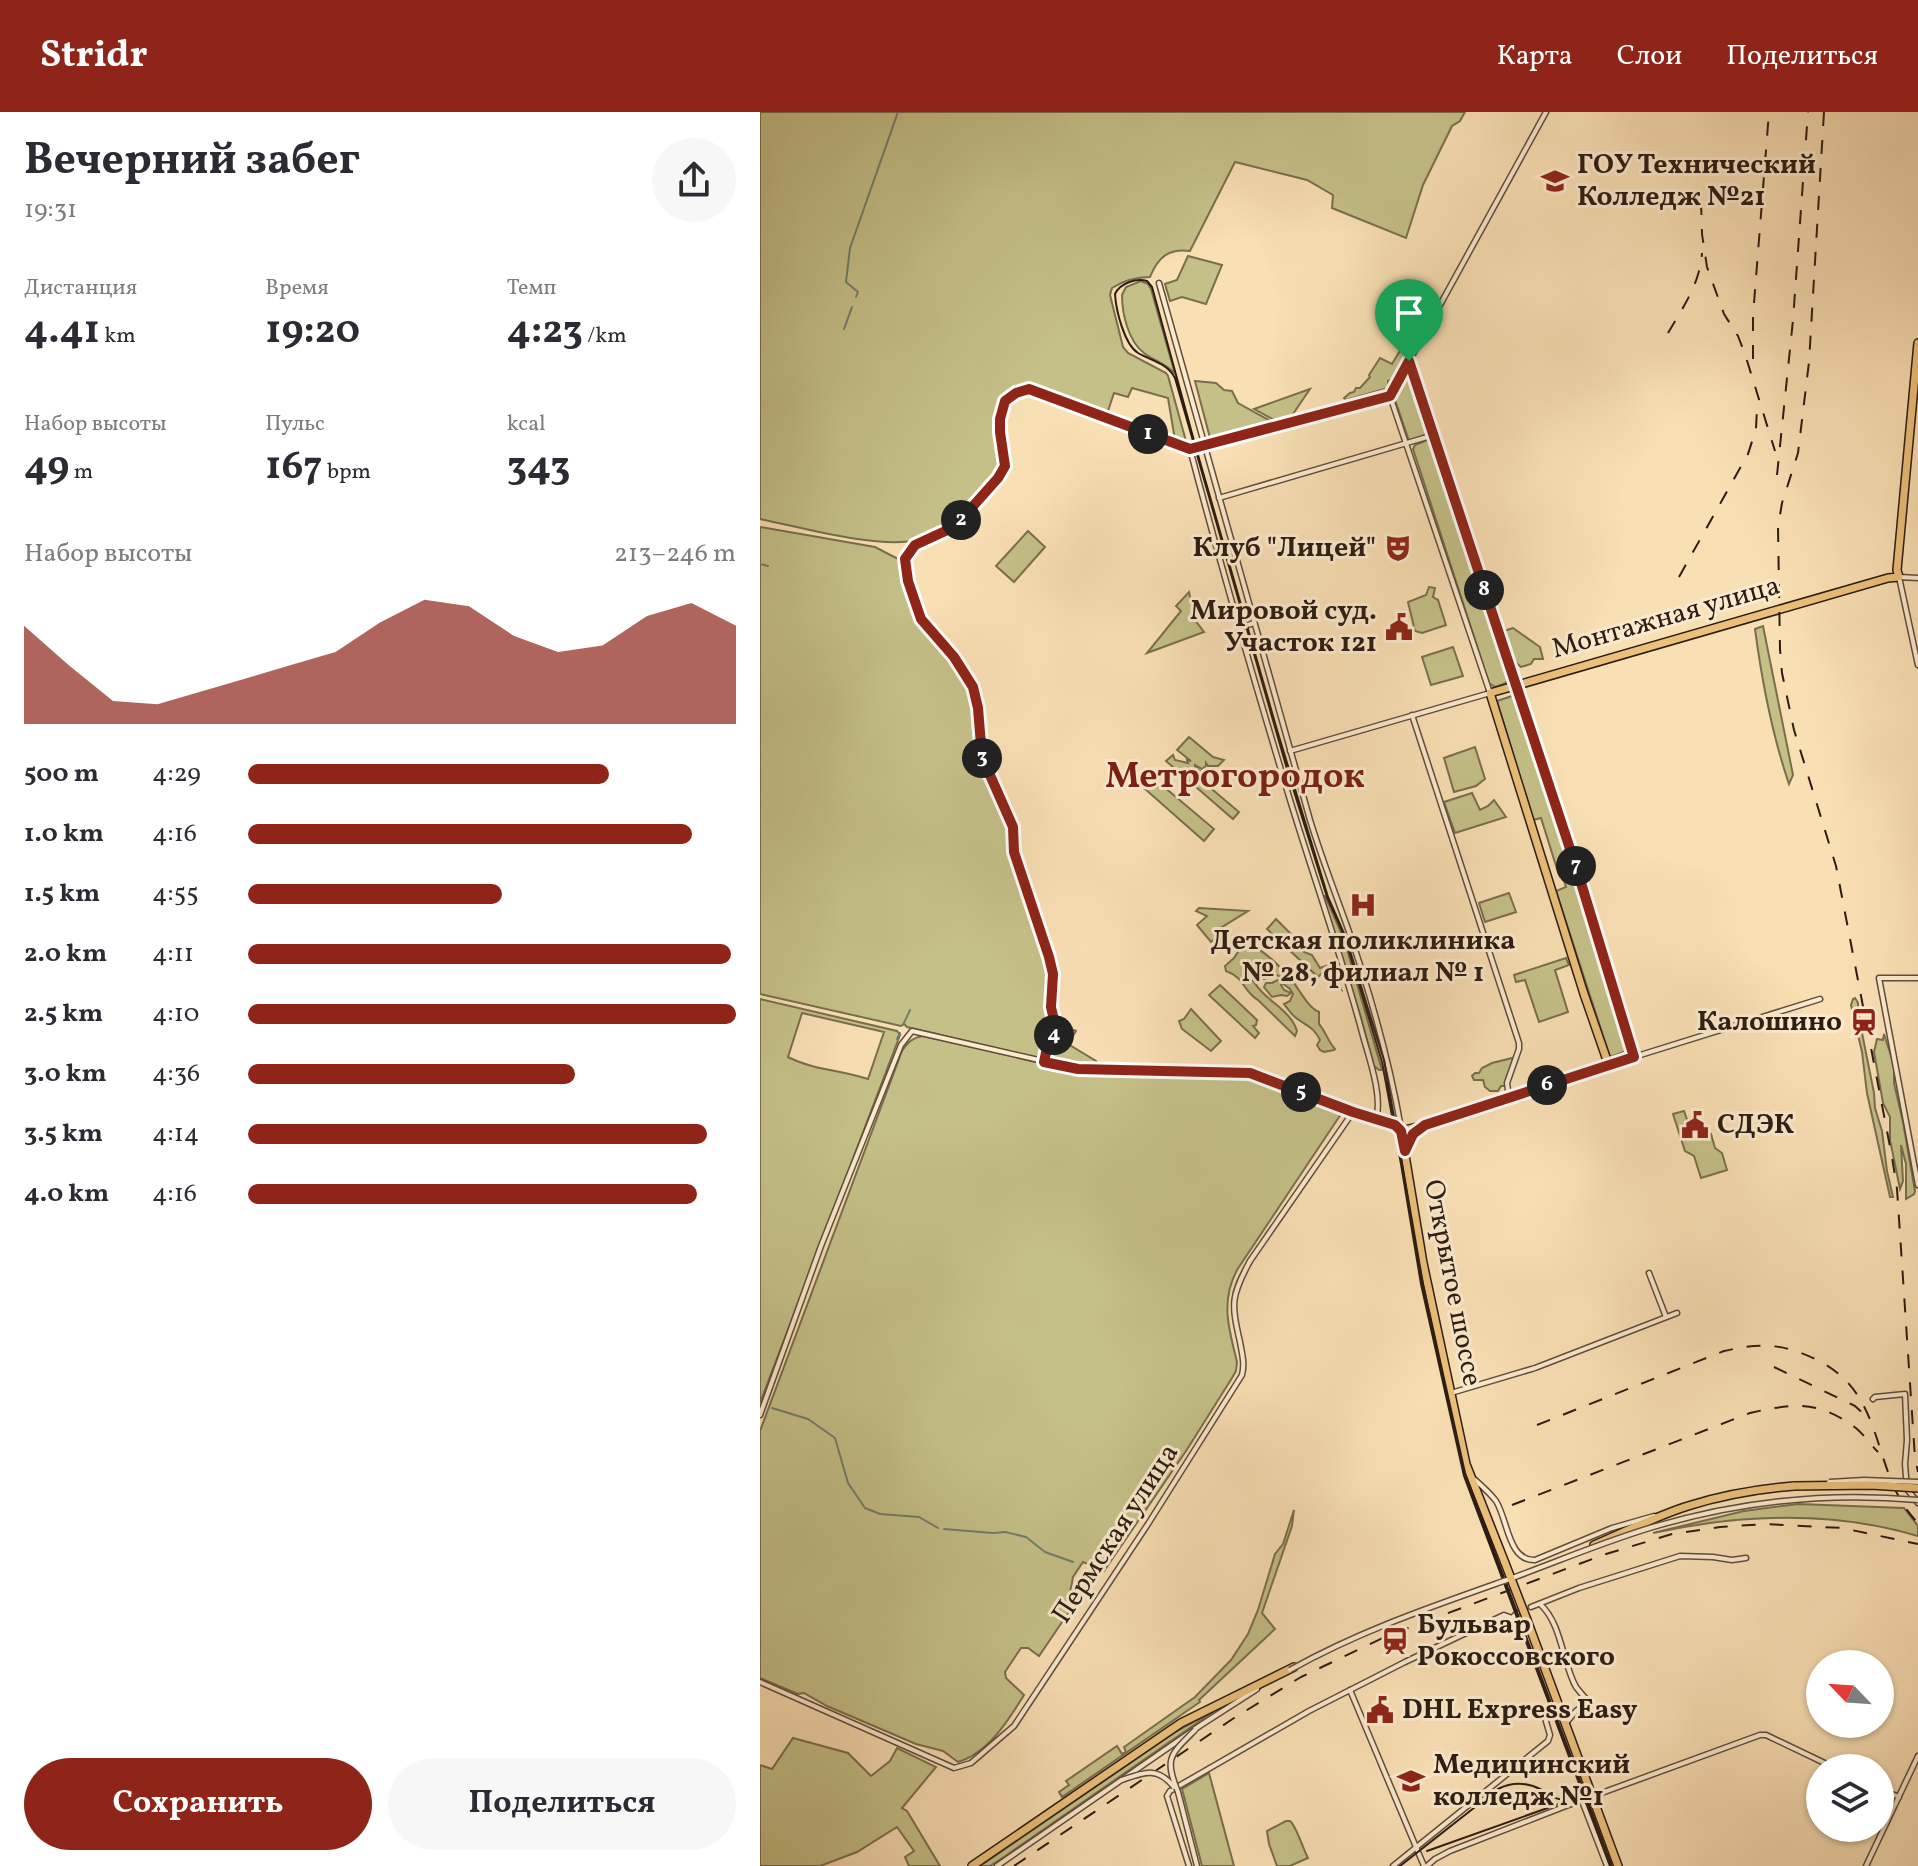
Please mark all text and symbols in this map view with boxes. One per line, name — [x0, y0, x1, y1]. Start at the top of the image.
text: Stridr — [40, 30, 148, 83]
text: Карта — [1497, 37, 1573, 76]
text: Слои — [1617, 37, 1682, 76]
text: Поделиться — [1726, 37, 1878, 76]
text: Вечерний забег — [24, 131, 360, 192]
button: share — [652, 138, 736, 222]
place label: ГОУ Технический Колледж №21 — [1577, 146, 1816, 217]
school or university icon: ГОУ Технический Колледж №21 — [1540, 166, 1570, 196]
text: 19:31 — [24, 192, 77, 228]
text: Дистанция — [24, 273, 137, 304]
text: Время — [265, 273, 329, 304]
text: Темп — [507, 273, 556, 304]
pin — [1375, 279, 1443, 361]
icon: arrive — [1387, 291, 1431, 335]
text: 4.41 — [24, 304, 100, 360]
text: 19:20 — [265, 304, 360, 360]
text: 4:23 — [507, 304, 583, 360]
text: km — [100, 321, 136, 352]
text: /km — [583, 321, 627, 352]
text: Набор высоты — [24, 409, 167, 440]
text: Пульс — [265, 409, 325, 440]
text: kcal — [507, 409, 546, 440]
pin: 1 — [1128, 414, 1168, 454]
text: 1 — [1144, 418, 1152, 449]
text: 49 — [24, 440, 69, 496]
text: 167 — [265, 440, 323, 496]
text: 343 — [507, 440, 570, 496]
text: m — [69, 457, 93, 488]
text: bpm — [323, 457, 371, 488]
pin: 2 — [941, 500, 981, 540]
text: 2 — [955, 504, 967, 535]
place label: Клуб "Лицей" — [1193, 529, 1376, 568]
theatre icon: Клуб "Лицей" — [1383, 533, 1413, 563]
text: Набор высоты — [24, 536, 192, 572]
text: 213–246 m — [614, 536, 736, 572]
street label: Монтажная улица — [1547, 567, 1785, 669]
pin: 8 — [1464, 570, 1504, 610]
text: 8 — [1478, 574, 1490, 605]
place label: Мировой суд. Участок 121 — [1190, 592, 1377, 663]
public building icon: Мировой суд. Участок 121 — [1384, 612, 1414, 642]
pin: 3 — [962, 738, 1002, 778]
text: 3 — [976, 742, 988, 773]
district label: Метрогородок — [1105, 753, 1365, 803]
text: 500 m — [24, 756, 99, 792]
text: 4:29 — [152, 756, 201, 792]
text: 1.0 km — [24, 816, 104, 852]
text: 4:16 — [152, 816, 197, 852]
pin: 7 — [1556, 846, 1596, 886]
text: 7 — [1571, 850, 1581, 881]
text: 1.5 km — [24, 876, 100, 912]
text: 4:55 — [152, 876, 199, 912]
hospital icon: Детская поликлиника № 28, филиал № 1 — [1348, 890, 1378, 920]
place label: Детская поликлиника № 28, филиал № 1 — [1210, 922, 1516, 993]
text: 2.0 km — [24, 936, 107, 972]
text: 4:11 — [152, 936, 194, 972]
text: 2.5 km — [24, 996, 103, 1032]
text: 4:10 — [152, 996, 199, 1032]
place label: Калошино — [1697, 1003, 1842, 1042]
station icon: Калошино — [1849, 1007, 1879, 1037]
pin: 4 — [1034, 1015, 1074, 1055]
text: 4 — [1047, 1019, 1061, 1050]
text: 3.0 km — [24, 1056, 107, 1092]
text: 4:36 — [152, 1056, 200, 1092]
pin: 6 — [1527, 1065, 1567, 1105]
text: 6 — [1541, 1069, 1553, 1100]
pin: 5 — [1281, 1072, 1321, 1112]
text: 5 — [1296, 1076, 1306, 1107]
place label: СДЭК — [1717, 1106, 1794, 1145]
public building icon: СДЭК — [1680, 1110, 1710, 1140]
text: 3.5 km — [24, 1116, 103, 1152]
text: 4:14 — [152, 1116, 199, 1152]
text: 4.0 km — [24, 1176, 109, 1212]
text: 4:16 — [152, 1176, 197, 1212]
street label: Открытое шоссе — [1413, 1176, 1491, 1390]
street label: Пермская улица — [1043, 1436, 1189, 1632]
place label: Бульвар Рокоссовского — [1417, 1606, 1615, 1677]
station icon: Бульвар Рокоссовского — [1380, 1626, 1410, 1656]
north arrow — [1806, 1650, 1894, 1738]
map controls — [1806, 1650, 1894, 1842]
place label: DHL Express Easy — [1402, 1691, 1638, 1730]
public building icon: DHL Express Easy — [1365, 1695, 1395, 1725]
place label: Медицинский колледж №1 — [1433, 1746, 1630, 1817]
button: layers — [1806, 1754, 1894, 1842]
button: Сохранить — [24, 1758, 372, 1850]
button: Поделиться — [388, 1758, 736, 1850]
school or university icon: Медицинский колледж №1 — [1396, 1766, 1426, 1796]

